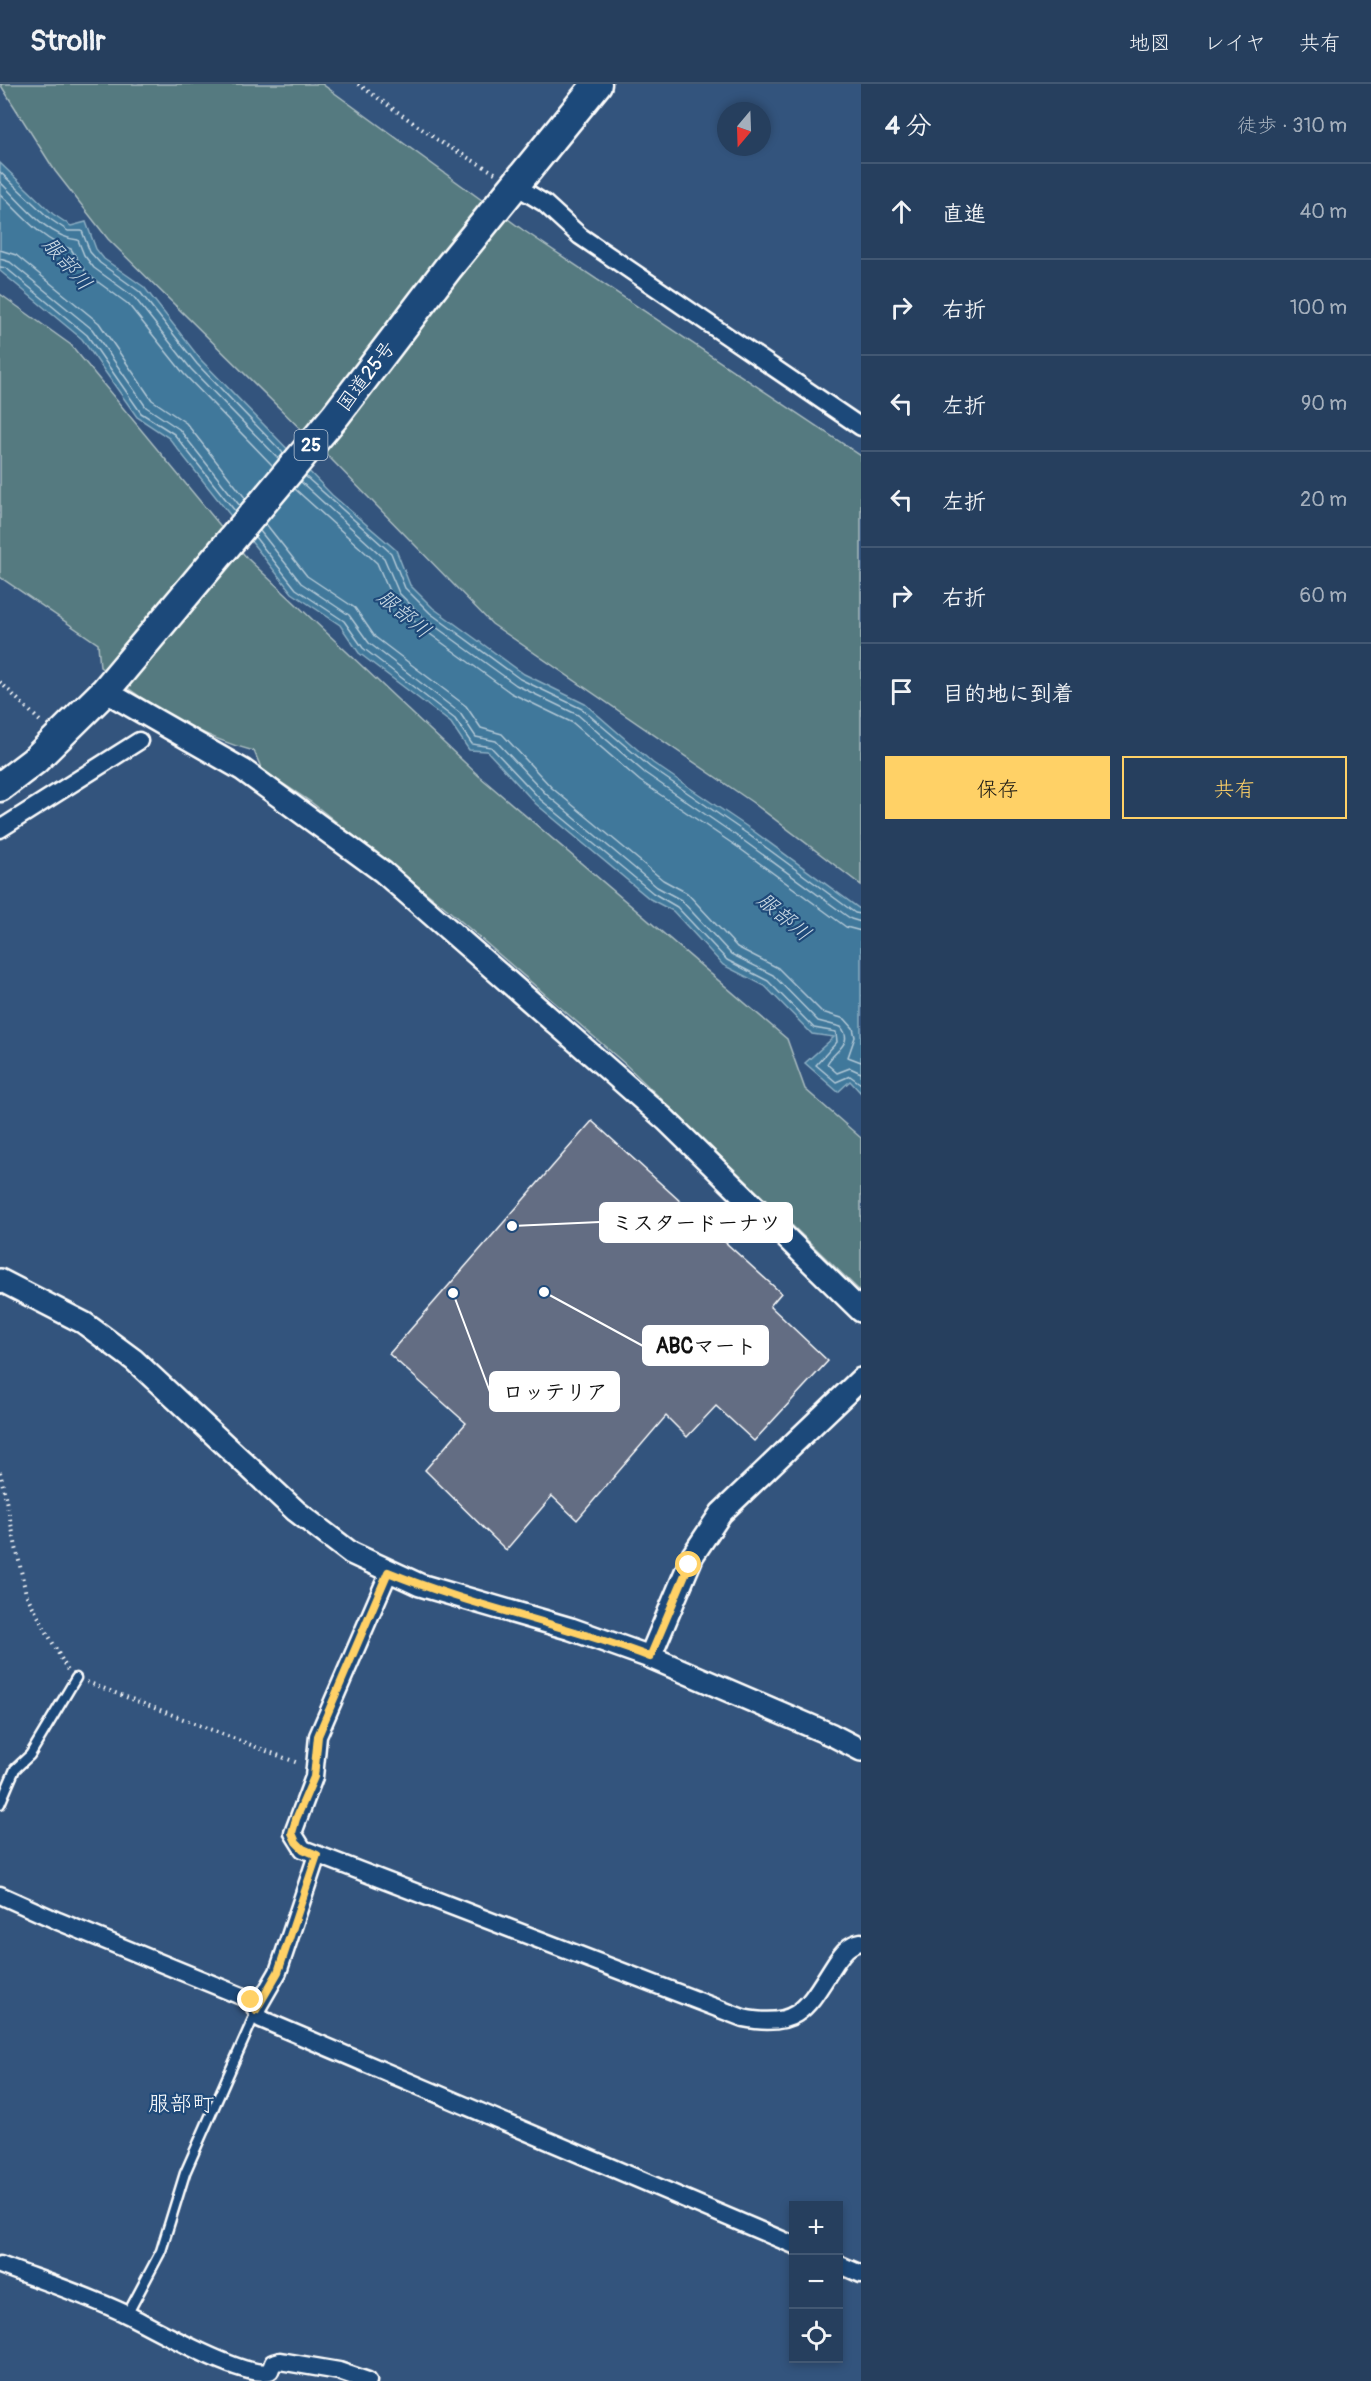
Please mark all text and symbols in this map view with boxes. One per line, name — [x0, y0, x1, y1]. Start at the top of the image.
text: Strollr — [30, 24, 105, 59]
text: 地図 — [1129, 30, 1171, 57]
text: レイヤ — [1204, 30, 1266, 57]
text: 共有 — [1299, 30, 1341, 57]
north arrow — [717, 102, 771, 156]
text: 4 分 — [885, 110, 932, 142]
text: 徒歩 · 310 m — [1237, 113, 1347, 138]
icon: ahead — [885, 195, 918, 228]
text: 40 m — [1300, 199, 1347, 224]
text: 直進 — [942, 200, 986, 228]
water label: 服部川 — [36, 231, 98, 297]
icon: right — [885, 291, 918, 324]
text: 100 m — [1290, 295, 1347, 320]
text: 右折 — [942, 296, 986, 324]
street label: 国道25号 — [331, 336, 401, 416]
icon: left — [885, 387, 918, 420]
text: 90 m — [1301, 391, 1347, 416]
text: 左折 — [942, 392, 986, 420]
road number: 25 — [294, 430, 328, 460]
icon: left — [885, 483, 918, 516]
text: 20 m — [1300, 487, 1347, 512]
text: 左折 — [942, 488, 986, 516]
icon: right — [885, 579, 918, 612]
water label: 服部川 — [371, 583, 437, 645]
text: 60 m — [1300, 583, 1347, 608]
text: 右折 — [942, 584, 986, 612]
icon: arrive — [885, 675, 918, 708]
text: 目的地に到着 — [942, 680, 1074, 708]
button: 保存 — [885, 756, 1110, 819]
button: 共有 — [1122, 756, 1347, 819]
water label: 服部川 — [751, 886, 817, 948]
callout: ミスタードーナツ — [600, 1203, 792, 1242]
text: ミスタードーナツ — [612, 1210, 780, 1237]
callout: ABCマート — [643, 1326, 768, 1365]
text: ABCマート — [656, 1333, 756, 1360]
callout: ロッテリア — [490, 1372, 619, 1411]
text: ロッテリア — [503, 1379, 608, 1406]
route start — [675, 1551, 701, 1577]
route end — [237, 1986, 263, 2012]
district label: 服部町 — [148, 2090, 214, 2118]
map controls — [789, 2201, 843, 2363]
button: + — [789, 2201, 843, 2255]
button: − — [789, 2255, 843, 2309]
button: locate — [789, 2309, 843, 2363]

